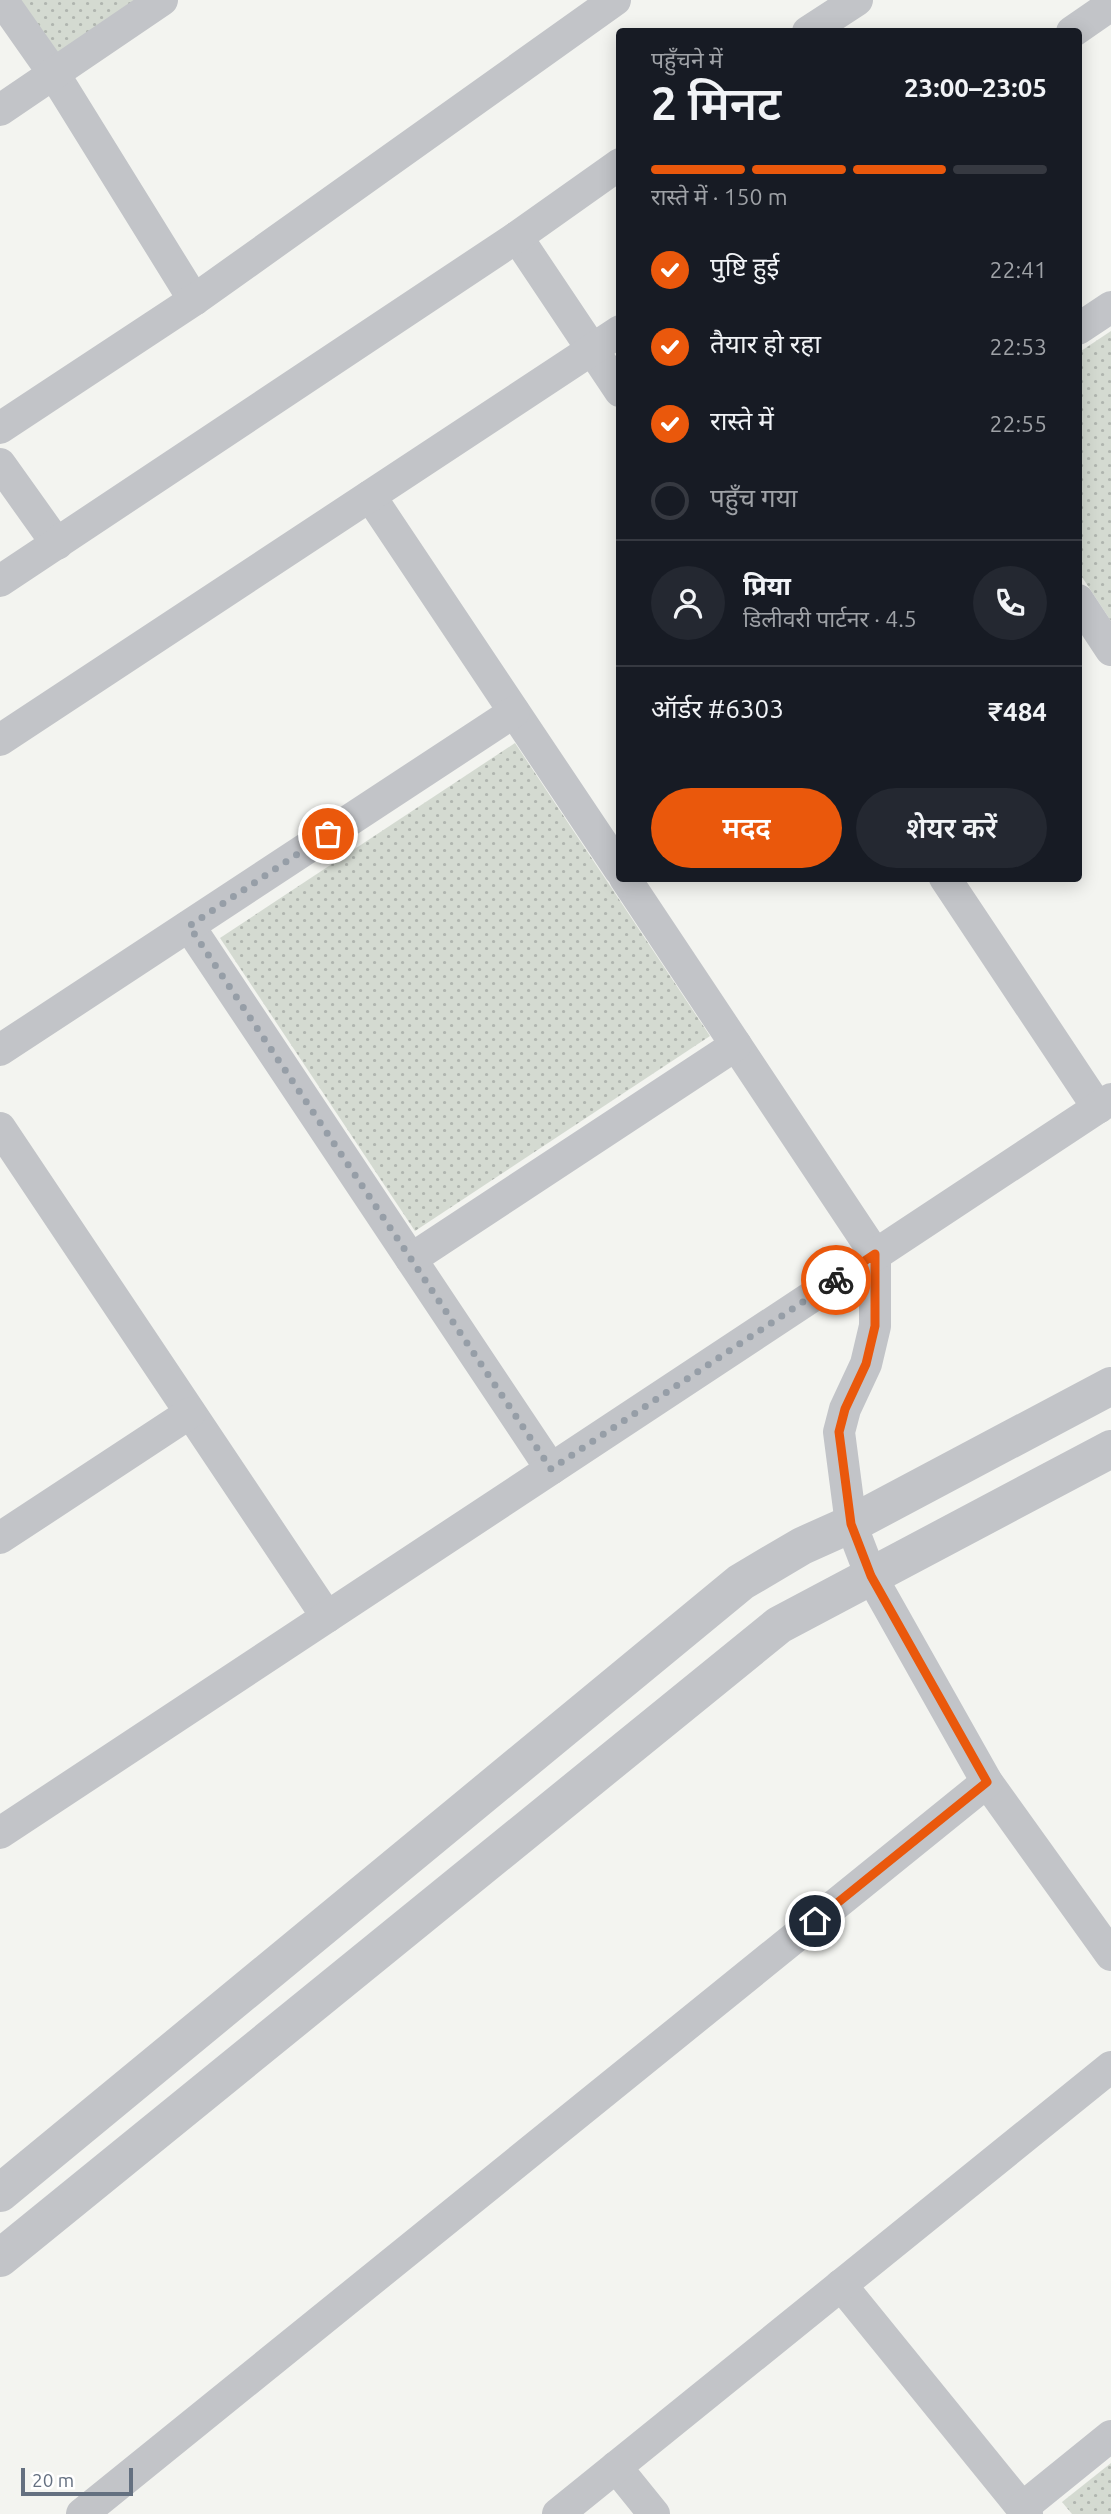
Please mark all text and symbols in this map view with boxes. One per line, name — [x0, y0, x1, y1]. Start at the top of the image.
text: पहुँचने में — [651, 47, 723, 72]
text: 23:00–23:05 — [904, 73, 1047, 102]
text: 2 मिनट — [651, 77, 781, 129]
text: रास्ते में · 150 m — [651, 184, 788, 209]
icon: check — [651, 251, 689, 289]
text: पुष्टि हुई — [710, 252, 779, 281]
text: 22:41 — [989, 257, 1047, 282]
icon: check — [651, 328, 689, 366]
text: तैयार हो रहा — [710, 329, 821, 358]
text: 22:53 — [989, 334, 1047, 359]
icon: check — [651, 405, 689, 443]
text: रास्ते में — [710, 406, 774, 435]
text: 22:55 — [989, 411, 1047, 436]
text: पहुँच गया — [710, 483, 798, 512]
button: person — [651, 566, 725, 640]
button: phone — [973, 566, 1047, 640]
text: प्रिया — [743, 571, 791, 600]
text: डिलीवरी पार्टनर · 4.5 — [743, 606, 917, 631]
text: ऑर्डर #6303 — [651, 694, 784, 723]
text: ₹484 — [988, 697, 1047, 726]
button: मदद — [651, 788, 842, 868]
button: शेयर करें — [856, 788, 1047, 868]
pin — [298, 804, 358, 864]
icon: bag — [309, 815, 347, 853]
courier — [801, 1245, 871, 1315]
icon: bike — [817, 1261, 855, 1299]
pin — [785, 1891, 845, 1951]
icon: home — [796, 1902, 834, 1940]
scale bar — [21, 2465, 133, 2497]
text: 20 m — [32, 2469, 74, 2491]

